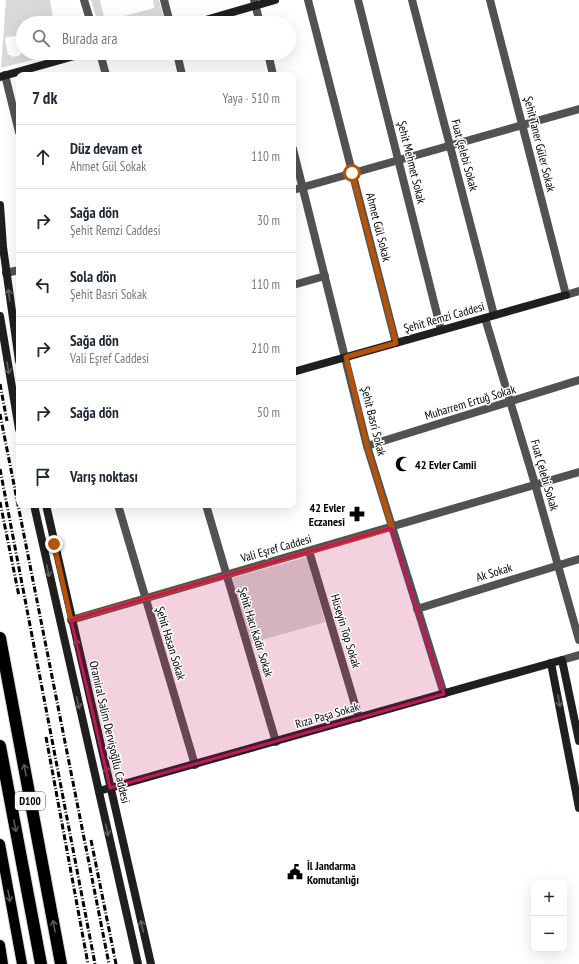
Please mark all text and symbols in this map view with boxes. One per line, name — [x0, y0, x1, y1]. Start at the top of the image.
search box — [16, 16, 296, 60]
icon: search — [30, 27, 52, 49]
text: Burada ara — [62, 29, 117, 48]
text: 7 dk — [32, 87, 57, 109]
text: Yaya · 510 m — [223, 90, 280, 107]
street label: Şehit Taner Güler Sokak — [521, 95, 559, 194]
street label: Fuat Çelebi Sokak — [448, 118, 482, 193]
street label: Şehit Mehmet Sokak — [394, 119, 430, 205]
text: Düz devam et — [70, 139, 142, 158]
icon: ahead — [32, 146, 54, 168]
text: 110 m — [251, 148, 280, 165]
text: Ahmet Gül Sokak — [70, 158, 146, 175]
route start — [343, 164, 361, 182]
street label: Ahmet Gül Sokak — [363, 191, 395, 263]
text: Sağa dön — [70, 203, 119, 222]
icon: right — [32, 210, 54, 232]
text: 30 m — [257, 212, 280, 229]
text: Şehit Remzi Caddesi — [70, 222, 160, 239]
text: Sola dön — [70, 267, 116, 286]
icon: left — [32, 274, 54, 296]
text: 110 m — [251, 276, 280, 293]
text: Şehit Basri Sokak — [70, 286, 147, 303]
one-way arrow — [5, 289, 13, 302]
street label: Şehit Remzi Caddesi — [402, 298, 486, 336]
text: Sağa dön — [70, 331, 119, 350]
icon: right — [32, 338, 54, 360]
text: 210 m — [251, 340, 280, 357]
text: Vali Eşref Caddesi — [70, 350, 149, 367]
one-way arrow — [4, 361, 12, 374]
street label: Muharrem Ertuğ Sokak — [423, 381, 518, 423]
street label: Şehit Basri Sokak — [358, 385, 390, 458]
icon: right — [32, 402, 54, 424]
text: Sağa dön — [70, 403, 119, 422]
text: 50 m — [257, 404, 280, 421]
street label: Fuat Çelebi Sokak — [528, 438, 562, 513]
mosque icon: 42 Evler Camii — [394, 455, 412, 473]
place label: 42 Evler Camii — [415, 457, 477, 472]
icon: arrive — [32, 466, 54, 488]
text: Varış noktası — [70, 467, 138, 486]
place label: 42 Evler Eczanesi — [309, 500, 345, 529]
pharmacy icon: 42 Evler Eczanesi — [348, 505, 366, 523]
street label: Vali Eşref Caddesi — [238, 531, 313, 566]
route end — [45, 535, 63, 553]
street label: Ak Sokak — [474, 559, 514, 585]
one-way arrow — [45, 564, 53, 577]
street label: Şehit Hacı Kadir Sokak — [235, 585, 277, 679]
street label: Hüseyin Top Sokak — [328, 592, 364, 670]
street label: Şehit Hasan Sokak — [153, 604, 189, 682]
one-way arrow — [73, 639, 81, 652]
street label: Oramiral Salim Dervişoğllu Caddesi — [86, 659, 134, 805]
one-way arrow — [555, 695, 563, 708]
one-way arrow — [74, 696, 82, 709]
street label: Rıza Paşa Sokak — [293, 699, 361, 731]
one-way arrow — [20, 764, 28, 777]
one-way arrow — [102, 766, 110, 779]
road number: D100 — [15, 792, 45, 810]
one-way arrow — [11, 819, 19, 832]
one-way arrow — [104, 823, 112, 836]
place label: İl Jandarma Komutanlığı — [307, 858, 359, 887]
public building icon: İl Jandarma Komutanlığı — [286, 863, 304, 881]
map controls — [531, 880, 567, 952]
button: + — [531, 880, 567, 916]
one-way arrow — [6, 889, 14, 902]
button: − — [531, 916, 567, 952]
one-way arrow — [49, 920, 57, 933]
one-way arrow — [138, 920, 146, 933]

